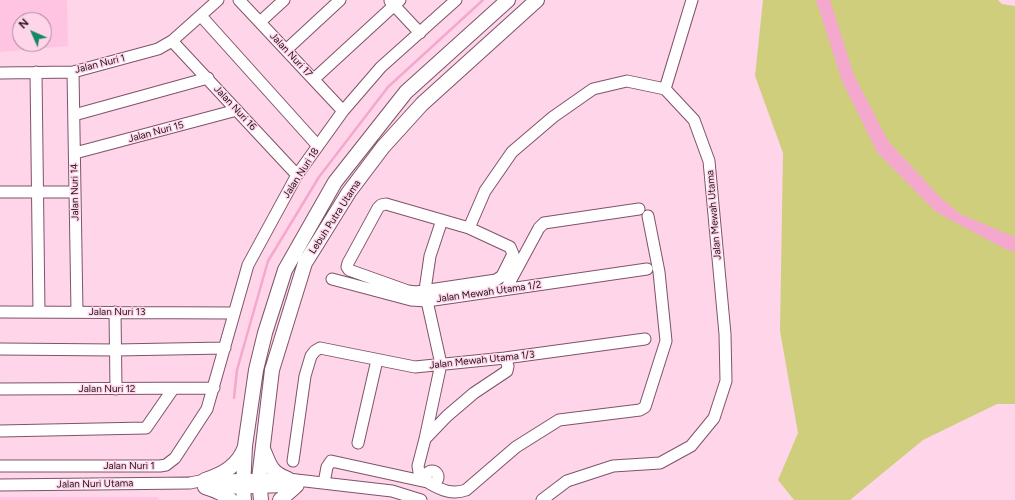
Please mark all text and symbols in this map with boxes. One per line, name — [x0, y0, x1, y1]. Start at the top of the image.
north arrow — [12, 12, 52, 52]
text: N — [16, 16, 31, 31]
street label: Jalan Nuri 17 — [267, 30, 315, 80]
street label: Jalan Nuri 1 — [74, 52, 126, 76]
street label: Jalan Nuri 16 — [211, 83, 259, 133]
street label: Jalan Nuri 15 — [127, 119, 185, 145]
street label: Jalan Nuri 18 — [280, 146, 322, 200]
street label: Jalan Nuri 14 — [68, 163, 82, 221]
street label: Jalan Mewah Utama — [704, 170, 724, 260]
street label: Lebuh Putra Utama — [307, 178, 363, 256]
street label: Jalan Mewah Utama 1/2 — [436, 279, 542, 305]
street label: Jalan Nuri 13 — [89, 306, 145, 318]
street label: Jalan Mewah Utama 1/3 — [429, 349, 535, 371]
street label: Jalan Nuri 12 — [79, 383, 135, 395]
street label: Jalan Nuri 1 — [103, 460, 155, 472]
street label: Jalan Nuri Utama — [57, 477, 133, 491]

